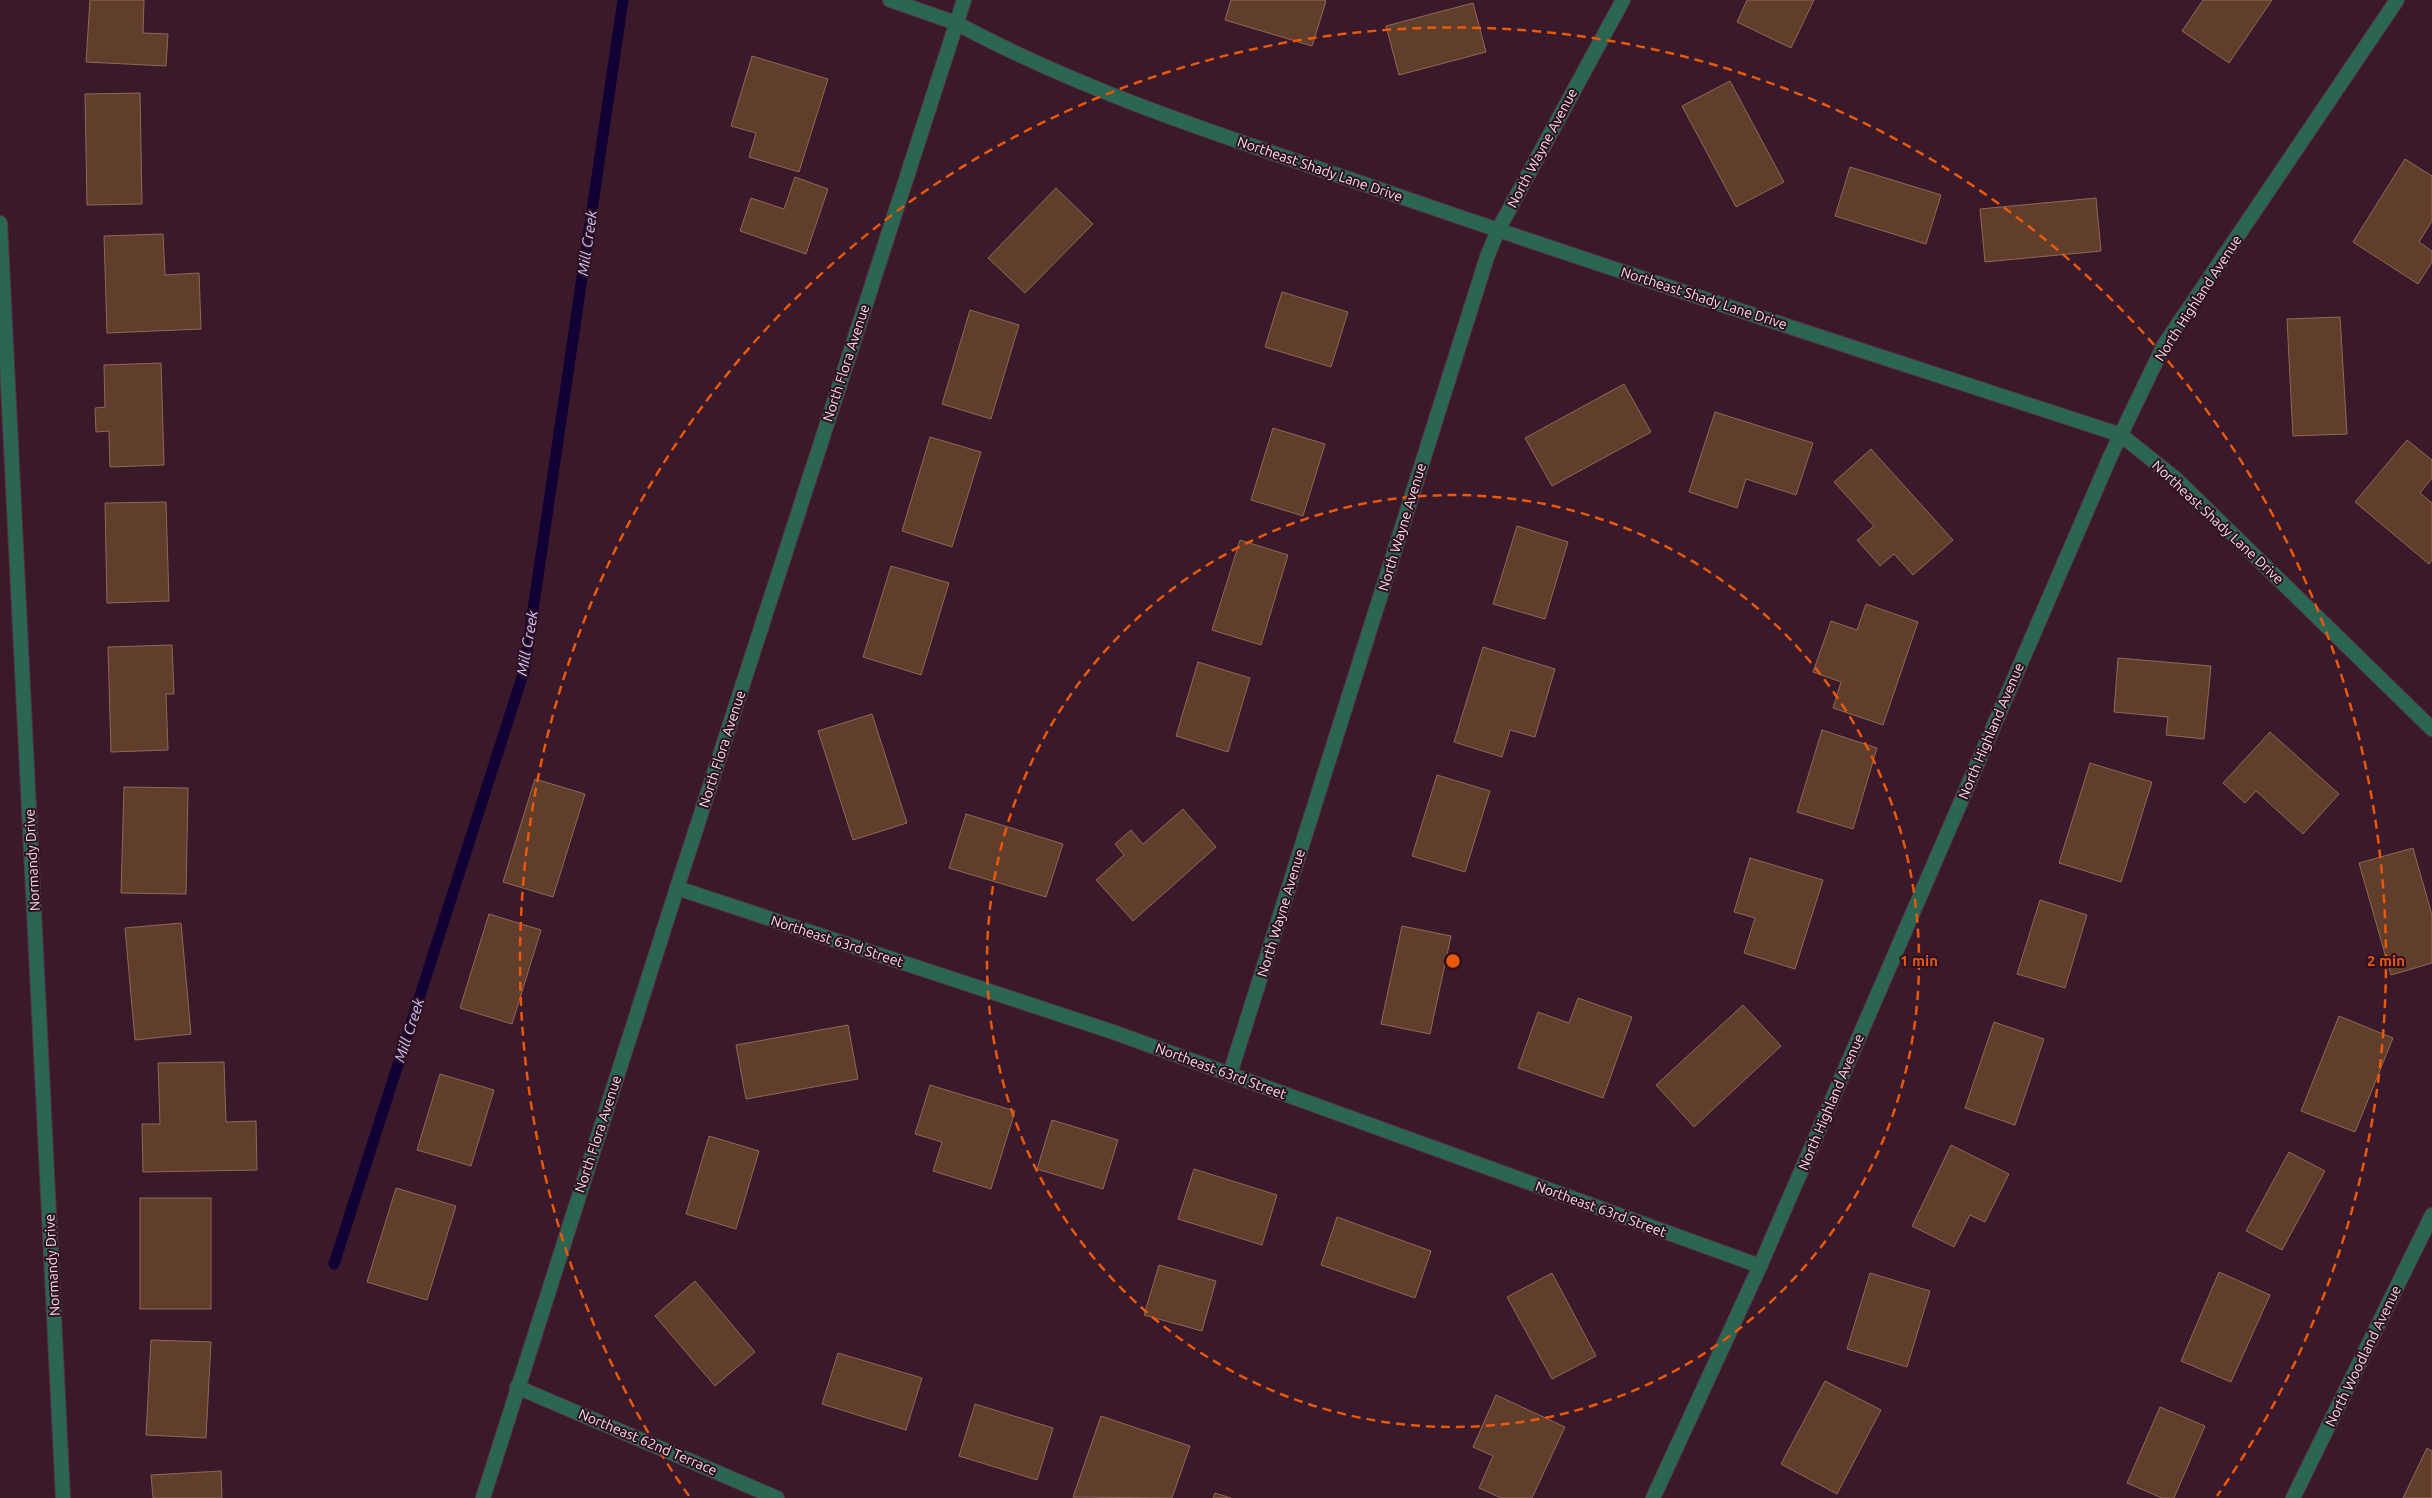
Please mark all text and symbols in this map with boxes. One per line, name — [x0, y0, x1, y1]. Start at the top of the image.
street label: North Wayne Avenue — [1504, 86, 1580, 210]
street label: Northeast Shady Lane Drive — [1235, 133, 1405, 205]
water label: Mill Creek — [574, 209, 600, 277]
street label: North Highland Avenue — [2151, 232, 2245, 364]
street label: Northeast Shady Lane Drive — [1619, 264, 1789, 332]
street label: North Flora Avenue — [819, 302, 873, 424]
street label: Northeast Shady Lane Drive — [2149, 457, 2287, 587]
street label: North Wayne Avenue — [1375, 461, 1429, 593]
water label: Mill Creek — [513, 609, 541, 677]
street label: North Highland Avenue — [1955, 660, 2027, 802]
street label: North Flora Avenue — [695, 688, 749, 810]
street label: Normandy Drive — [21, 809, 43, 911]
street label: North Wayne Avenue — [1254, 847, 1308, 979]
street label: Northeast 63rd Street — [769, 912, 906, 970]
centre of rings — [1444, 952, 1462, 970]
text: 1 min — [1900, 952, 1938, 969]
text: 2 min — [2367, 952, 2405, 969]
water label: Mill Creek — [391, 996, 427, 1064]
street label: North Highland Avenue — [1795, 1031, 1867, 1173]
street label: Northeast 63rd Street — [1153, 1040, 1289, 1102]
street label: North Flora Avenue — [571, 1073, 625, 1195]
street label: Northeast 63rd Street — [1533, 1178, 1669, 1240]
street label: Normandy Drive — [41, 1214, 63, 1316]
street label: North Woodland Avenue — [2322, 1283, 2404, 1429]
street label: Northeast 62nd Terrace — [576, 1406, 720, 1478]

